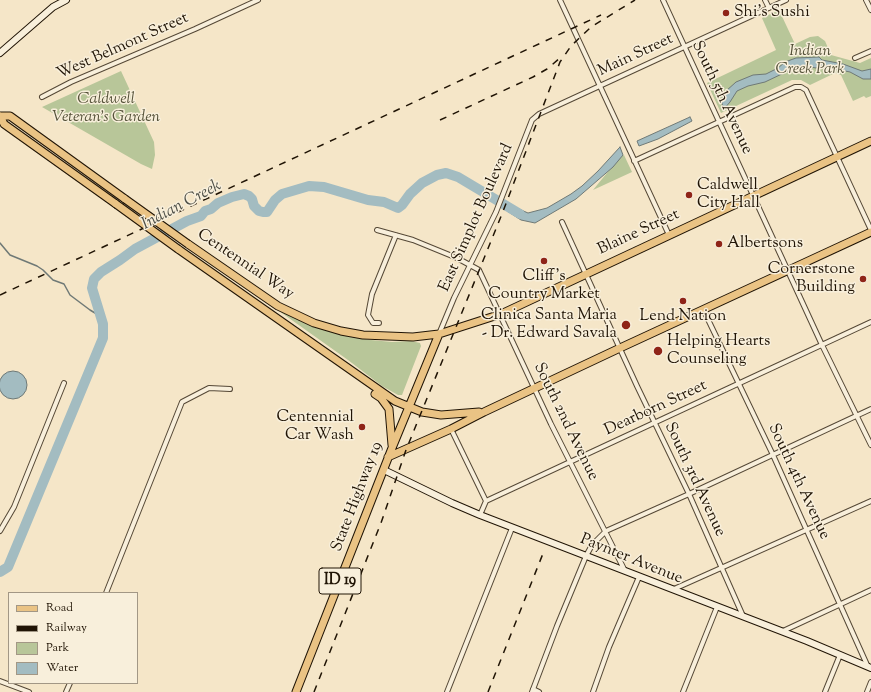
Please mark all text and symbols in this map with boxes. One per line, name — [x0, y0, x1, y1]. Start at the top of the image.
place label: Shi's Sushi — [734, 3, 810, 23]
marker: Shi's Sushi — [721, 8, 731, 18]
street label: West Belmont Street — [54, 9, 192, 85]
street label: Main Street — [595, 30, 677, 82]
street label: South 5th Avenue — [686, 38, 756, 158]
park label: Indian Creek Park — [776, 42, 844, 80]
park label: Caldwell Veteran's Garden — [52, 90, 160, 128]
street label: East Simplot Boulevard — [436, 141, 518, 295]
place label: Caldwell City Hall — [697, 176, 760, 214]
water label: Indian Creek — [139, 177, 225, 235]
marker: Caldwell City Hall — [684, 190, 694, 200]
street label: Blaine Street — [595, 206, 683, 260]
street label: Centennial Way — [193, 226, 297, 304]
place label: Albertsons — [727, 234, 803, 254]
marker: Albertsons — [714, 239, 724, 249]
marker: Cliff's Country Market — [539, 256, 549, 266]
place label: Cornerstone Building — [768, 260, 855, 298]
place label: Cliff's Country Market — [488, 267, 600, 305]
marker: Cornerstone Building — [858, 274, 868, 284]
marker: Lend Nation — [678, 296, 688, 306]
place label: Clinica Santa Maria - Dr. Edward Savala — [481, 306, 617, 344]
place label: Lend Nation — [640, 307, 726, 327]
marker: Clinica Santa Maria - Dr. Edward Savala — [620, 319, 632, 331]
place label: Helping Hearts Counseling — [667, 332, 770, 370]
marker: Helping Hearts Counseling — [652, 345, 664, 357]
street label: South 2nd Avenue — [528, 360, 602, 484]
street label: Dearborn Street — [602, 377, 710, 441]
place label: Centennial Car Wash — [277, 408, 354, 446]
street label: South 3rd Avenue — [659, 420, 729, 540]
street label: South 4th Avenue — [763, 421, 833, 543]
marker: Centennial Car Wash — [357, 422, 367, 432]
street label: State Highway 19 — [328, 439, 388, 555]
street label: Paynter Avenue — [577, 531, 685, 589]
road number: ID 19 — [319, 568, 361, 594]
legend — [8, 592, 138, 684]
text: Road — [46, 599, 73, 617]
text: Railway — [46, 619, 87, 637]
text: Park — [46, 639, 69, 657]
text: Water — [46, 659, 78, 677]

